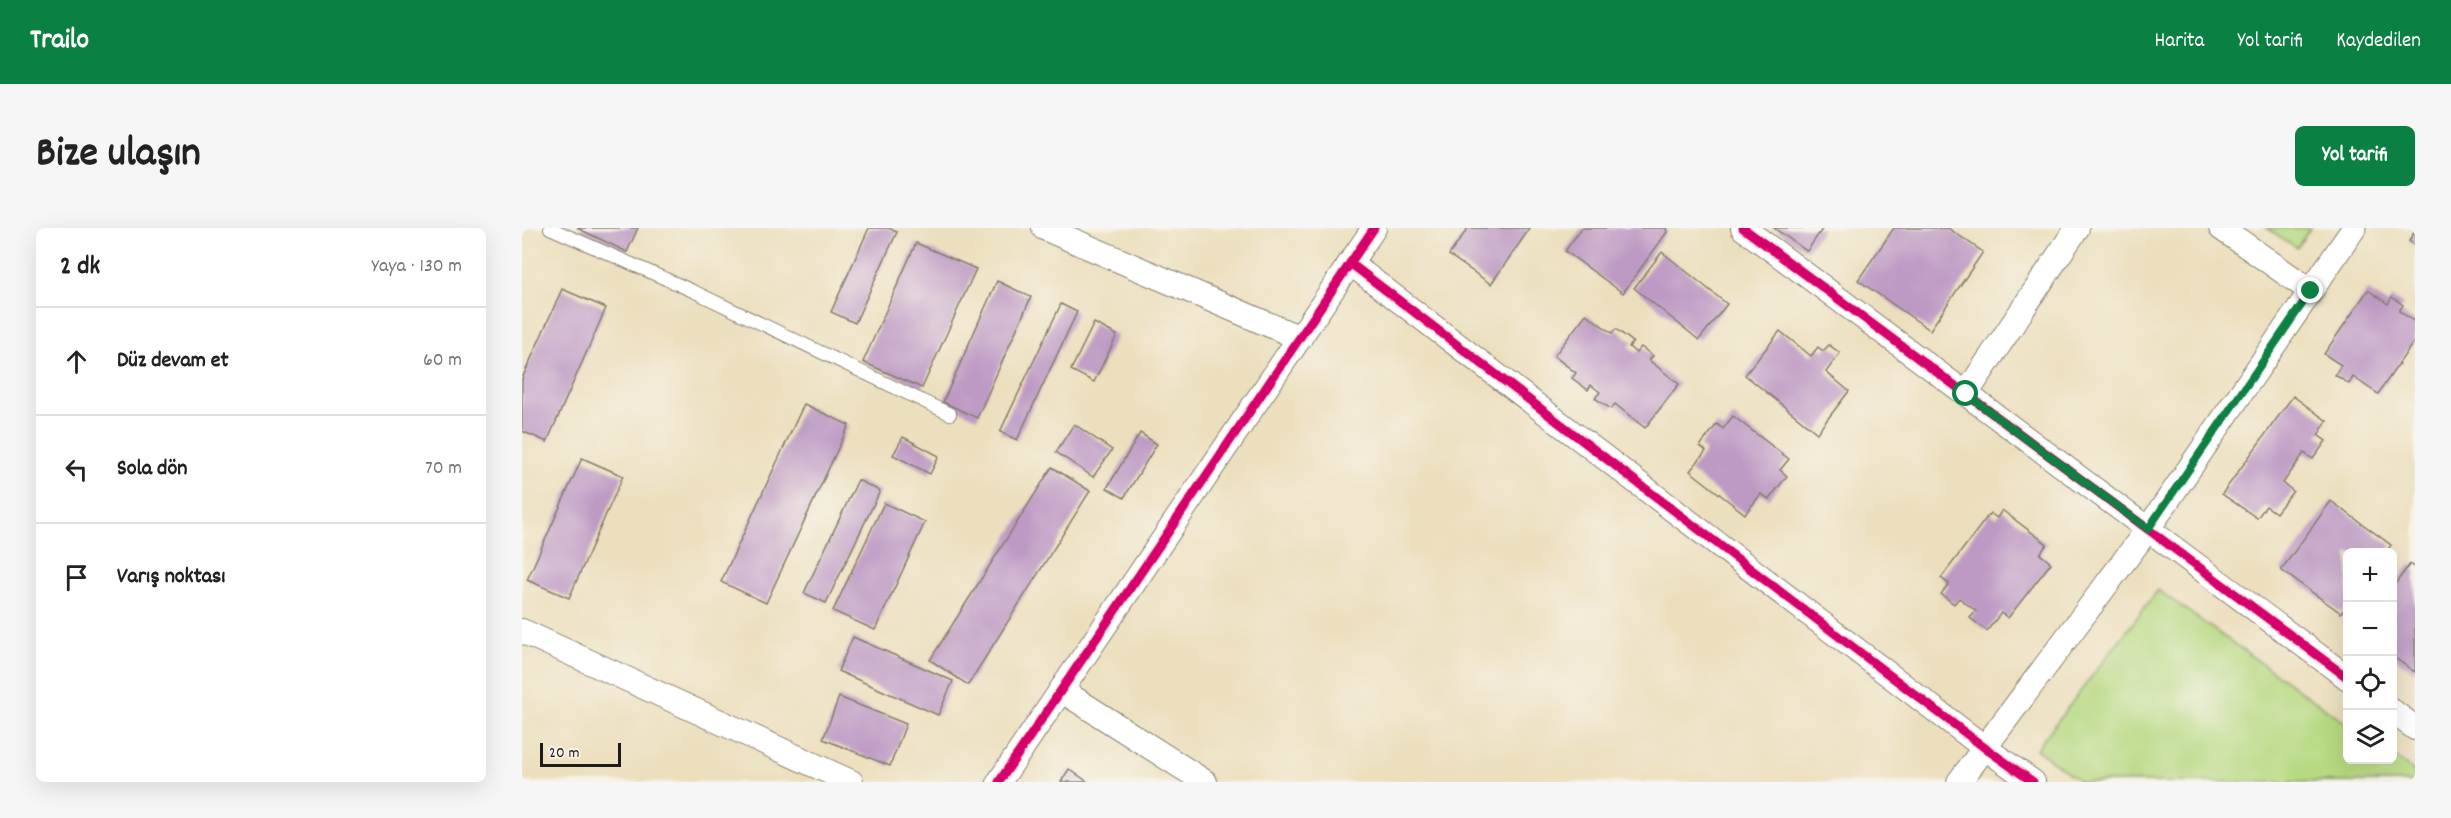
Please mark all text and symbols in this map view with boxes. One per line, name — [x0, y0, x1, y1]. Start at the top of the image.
text: Trailo — [30, 22, 89, 62]
text: Harita — [2155, 27, 2204, 57]
text: Yol tarifi — [2237, 27, 2303, 57]
text: Kaydedilen — [2336, 27, 2421, 57]
text: Bize ulaşın — [36, 126, 201, 186]
button: Yol tarifi — [2295, 126, 2415, 186]
text: 2 dk — [60, 249, 100, 286]
text: Yaya · 130 m — [372, 253, 462, 281]
route end — [2297, 277, 2323, 303]
icon: ahead — [60, 345, 93, 378]
text: Düz devam et — [117, 346, 229, 377]
text: 60 m — [423, 347, 462, 375]
route start — [1952, 380, 1978, 406]
icon: left — [60, 453, 93, 486]
text: Sola dön — [117, 454, 187, 485]
text: 70 m — [425, 455, 462, 483]
map controls — [2343, 548, 2397, 764]
button: + — [2343, 548, 2397, 602]
icon: arrive — [60, 561, 93, 594]
text: Varış noktası — [117, 562, 225, 593]
button: − — [2343, 602, 2397, 656]
button: locate — [2343, 656, 2397, 710]
button: layers — [2343, 710, 2397, 764]
scale bar — [540, 740, 621, 768]
text: 20 m — [549, 742, 579, 765]

